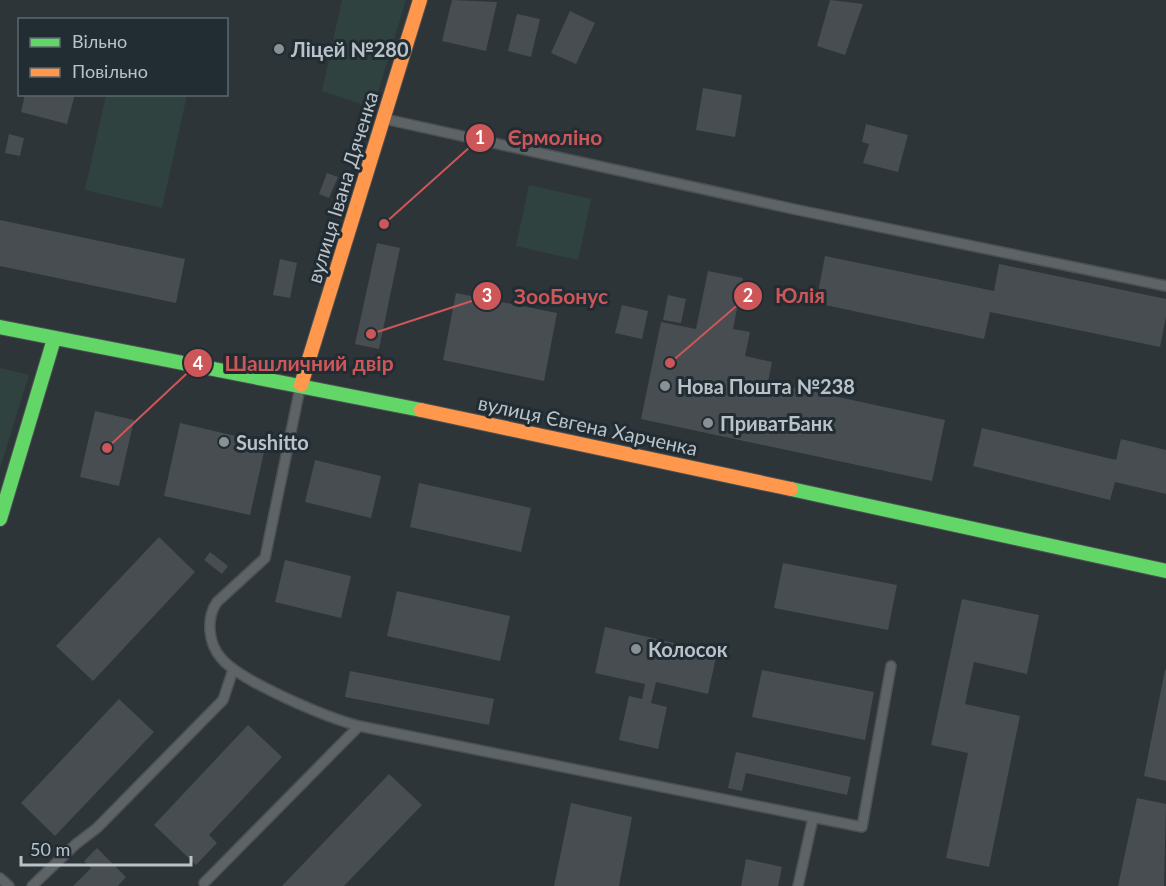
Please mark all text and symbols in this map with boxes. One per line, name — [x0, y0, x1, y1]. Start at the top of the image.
legend — [18, 18, 228, 96]
text: Вільно — [72, 30, 127, 52]
place label: Ліцей №280 — [290, 37, 409, 61]
marker: Ліцей №280 — [272, 42, 286, 56]
text: Повільно — [72, 60, 148, 82]
street label: вулиця Івана Дяченка — [301, 88, 383, 286]
callout: Єрмоліно — [465, 119, 614, 158]
text: Єрмоліно — [508, 124, 602, 149]
text: 1 — [475, 126, 485, 148]
callout: Юлія — [733, 276, 837, 315]
callout: ЗооБонус — [472, 277, 620, 316]
text: Юлія — [775, 282, 825, 307]
text: ЗооБонус — [514, 283, 608, 308]
text: 3 — [482, 284, 492, 306]
text: 2 — [743, 284, 753, 306]
callout: Шашличний двір — [183, 344, 406, 383]
text: Шашличний двір — [224, 350, 394, 375]
text: 4 — [193, 352, 203, 374]
place label: Нова Пошта №238 — [677, 374, 855, 398]
marker: Нова Пошта №238 — [658, 379, 672, 393]
street label: вулиця Євгена Харченка — [476, 390, 700, 460]
place label: ПриватБанк — [720, 411, 833, 435]
marker: ПриватБанк — [701, 416, 715, 430]
place label: Sushitto — [236, 430, 309, 454]
marker: Sushitto — [217, 435, 231, 449]
place label: Колосок — [648, 637, 728, 661]
marker: Колосок — [629, 642, 643, 656]
scale bar — [21, 829, 190, 867]
text: 50 m — [30, 838, 70, 860]

